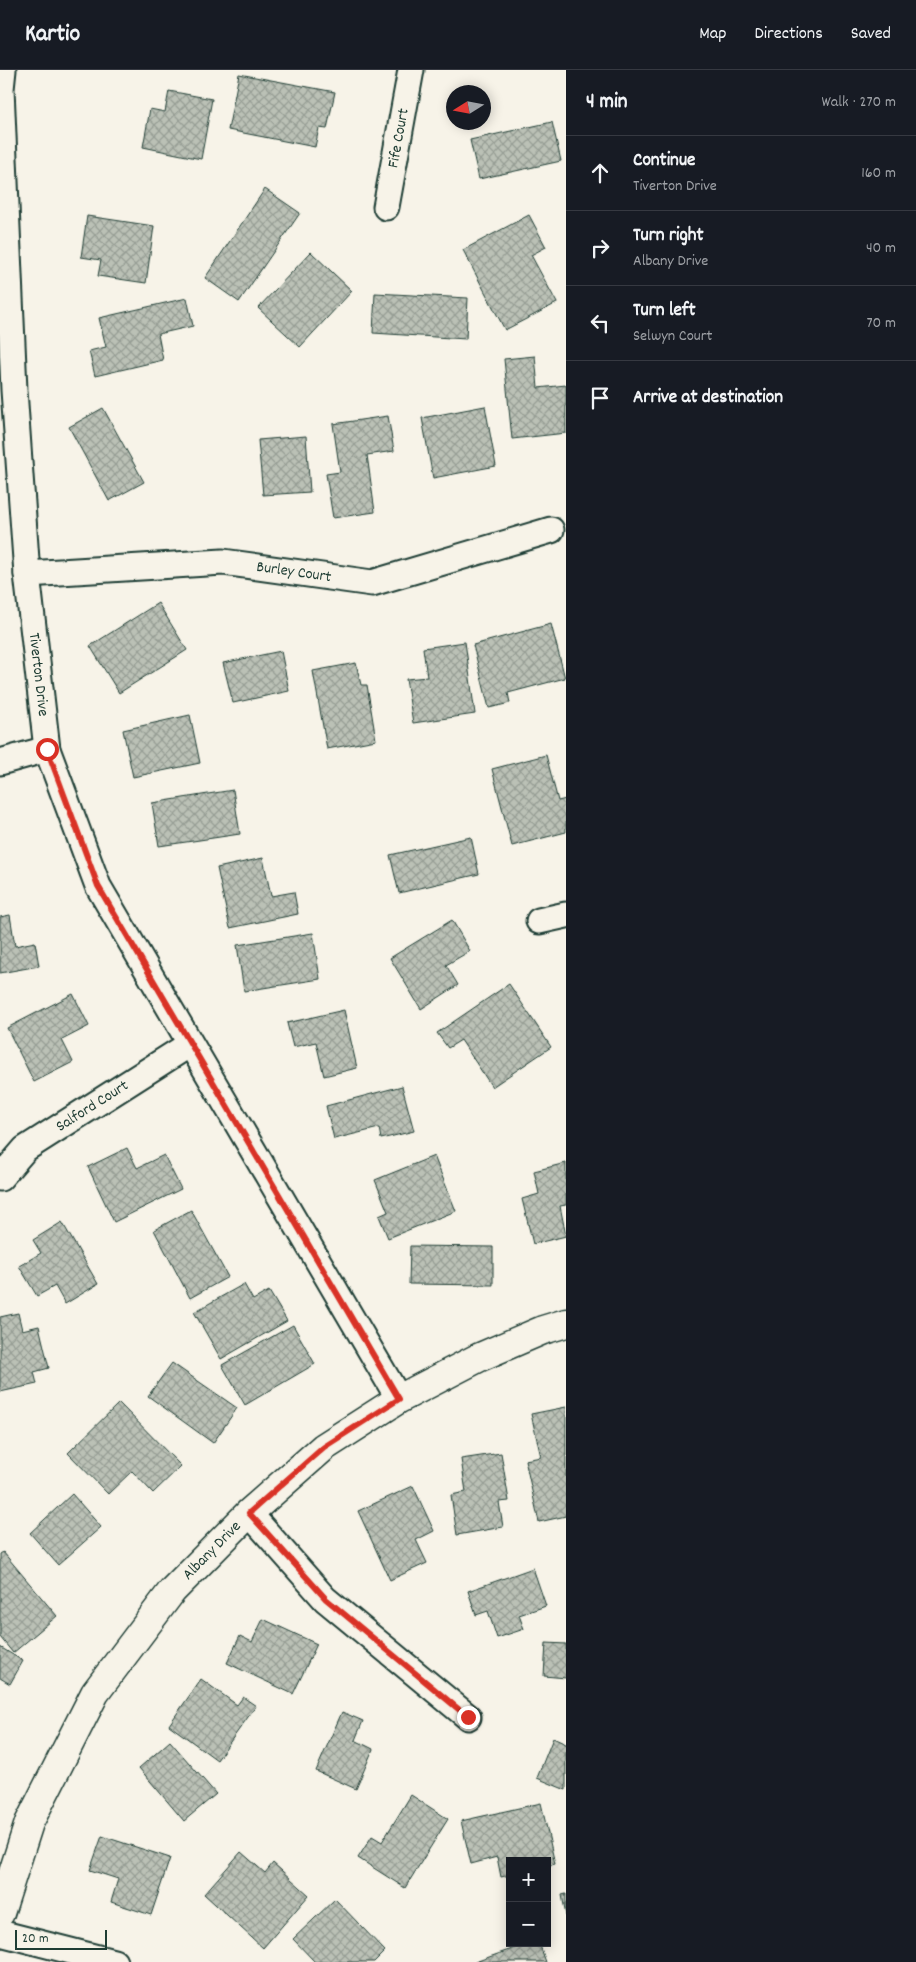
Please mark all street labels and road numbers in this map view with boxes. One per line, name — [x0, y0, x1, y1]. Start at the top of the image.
street label: Fife Court — [382, 106, 415, 170]
street label: Burley Court — [255, 555, 333, 589]
street label: Tiverton Drive — [22, 631, 55, 718]
street label: Salford Court — [51, 1074, 133, 1138]
street label: Albany Drive — [177, 1516, 247, 1585]

